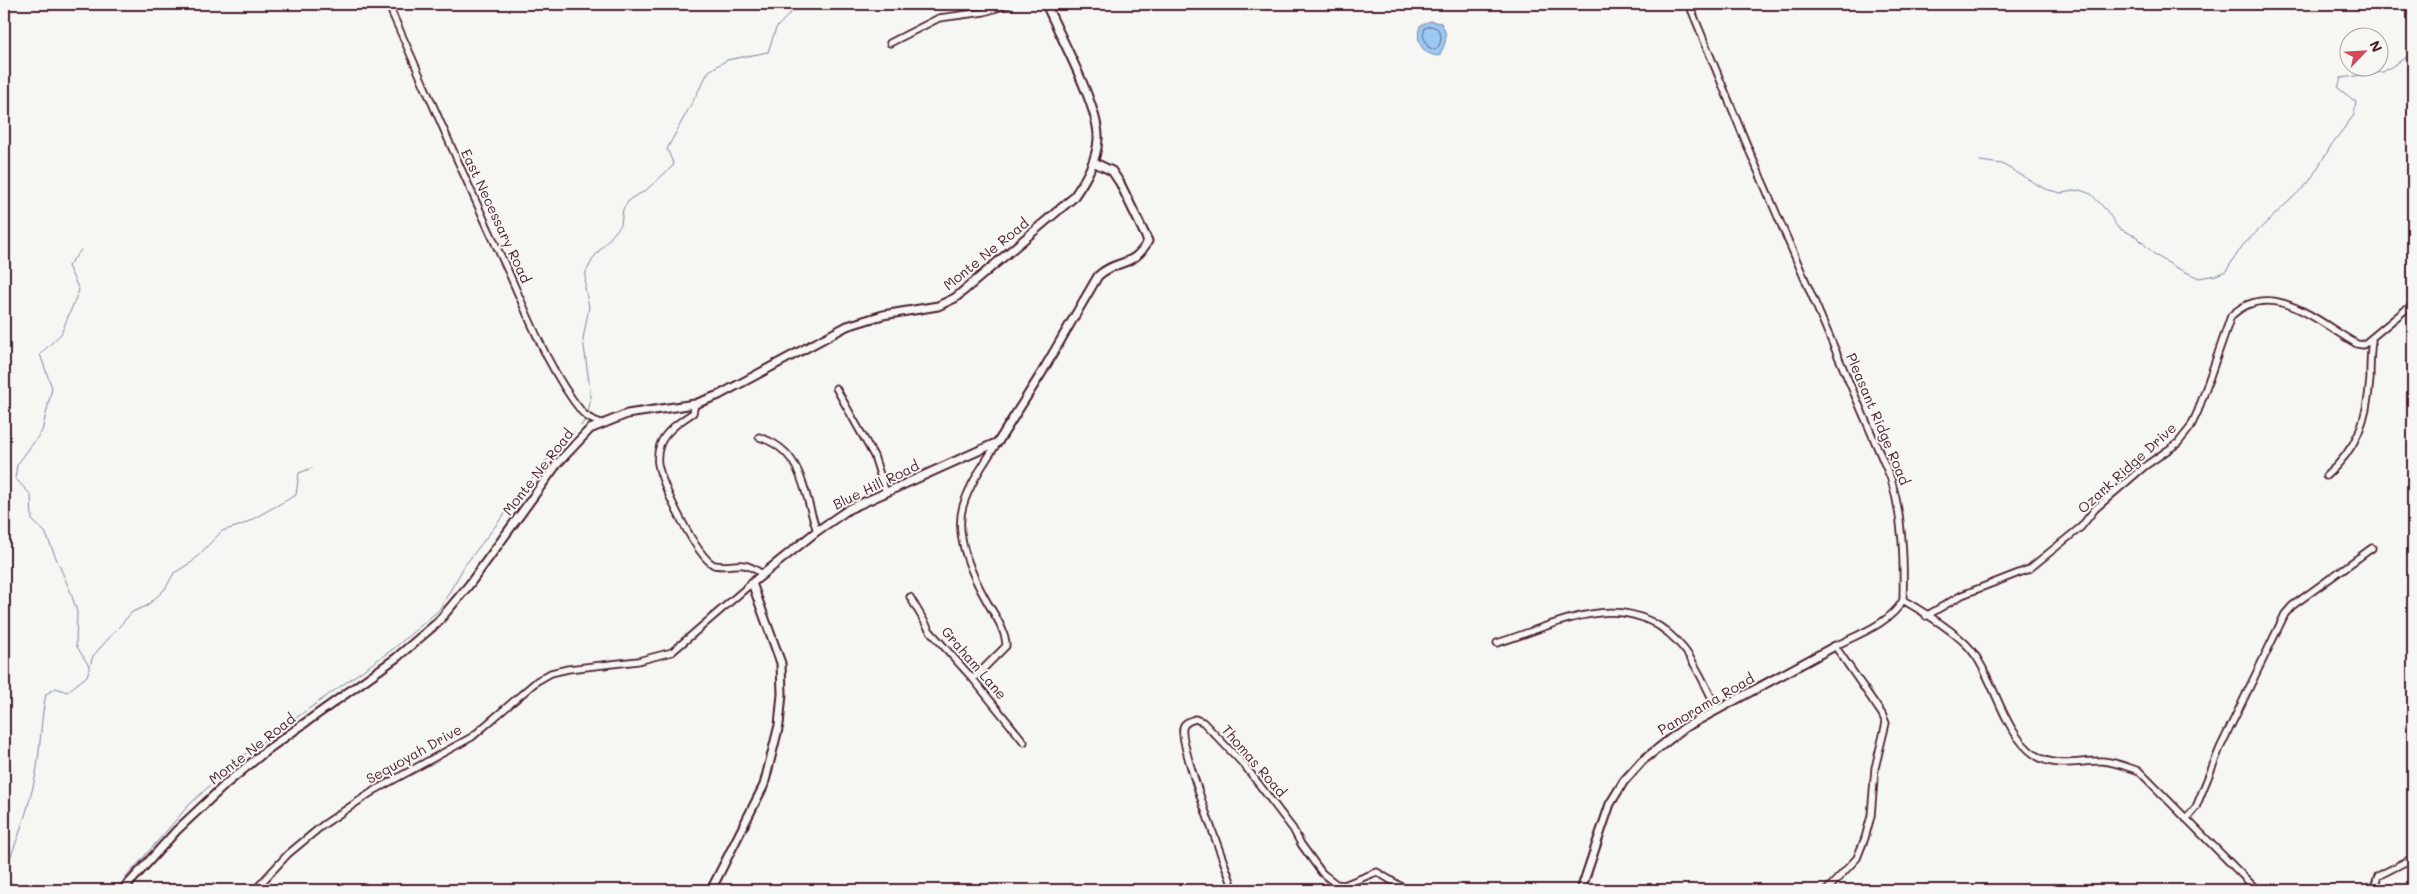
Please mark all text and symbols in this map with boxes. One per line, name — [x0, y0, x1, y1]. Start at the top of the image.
north arrow — [2340, 28, 2390, 78]
text: N — [2365, 37, 2387, 55]
street label: East Necessary Road — [457, 146, 536, 286]
street label: Monte Ne Road — [939, 213, 1033, 294]
street label: Pleasant Ridge Road — [1842, 350, 1915, 488]
street label: Ozark Ridge Drive — [2073, 418, 2180, 517]
street label: Monte Ne Road — [498, 424, 577, 519]
street label: Blue Hill Road — [830, 455, 922, 514]
street label: Graham Lane — [937, 622, 1011, 703]
street label: Panorama Road — [1654, 668, 1758, 739]
street label: Monte Ne Road — [205, 709, 299, 788]
street label: Sequoyah Drive — [362, 719, 465, 788]
street label: Thomas Road — [1218, 720, 1291, 801]

